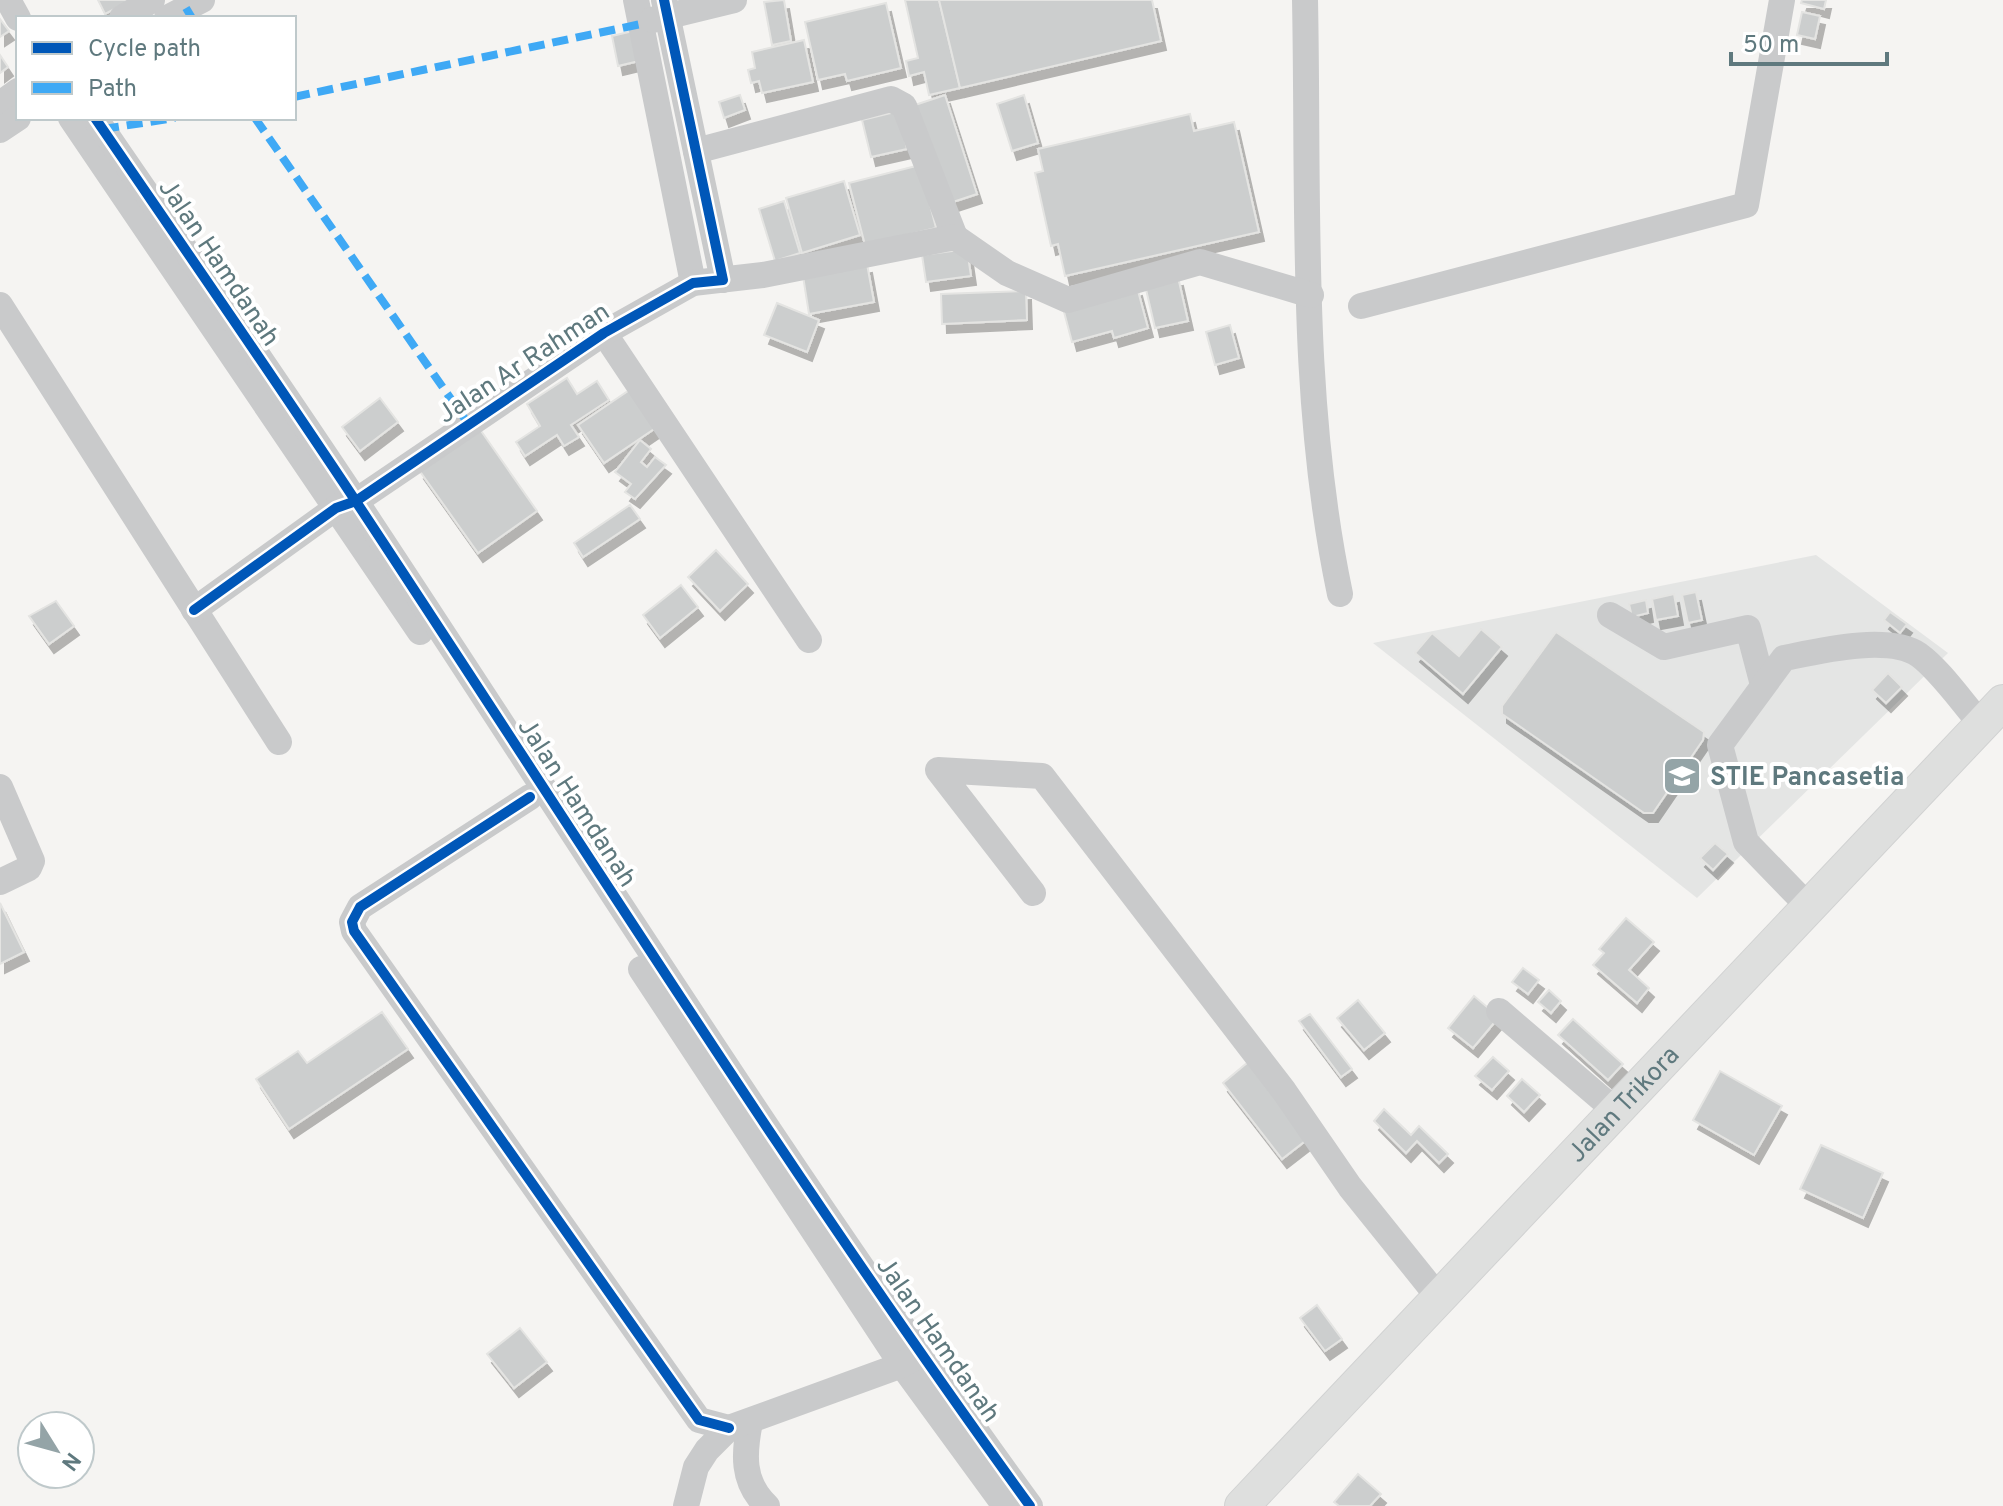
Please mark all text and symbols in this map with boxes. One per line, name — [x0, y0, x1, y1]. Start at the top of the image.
legend — [16, 16, 296, 120]
scale bar — [1731, 16, 1887, 66]
text: 50 m — [1743, 31, 1799, 61]
text: Cycle path — [88, 35, 201, 65]
text: Path — [88, 75, 137, 105]
street label: Jalan Hamdanah — [150, 173, 286, 353]
street label: Jalan Ar Rahman — [432, 296, 617, 432]
street label: Jalan Hamdanah — [509, 713, 643, 894]
school or university icon: STIE Pancasetia — [1661, 755, 1703, 797]
place label: STIE Pancasetia — [1710, 762, 1904, 795]
street label: Jalan Trikora — [1562, 1040, 1688, 1171]
street label: Jalan Hamdanah — [868, 1251, 1006, 1430]
north arrow — [16, 1410, 96, 1490]
text: N — [54, 1446, 86, 1475]

